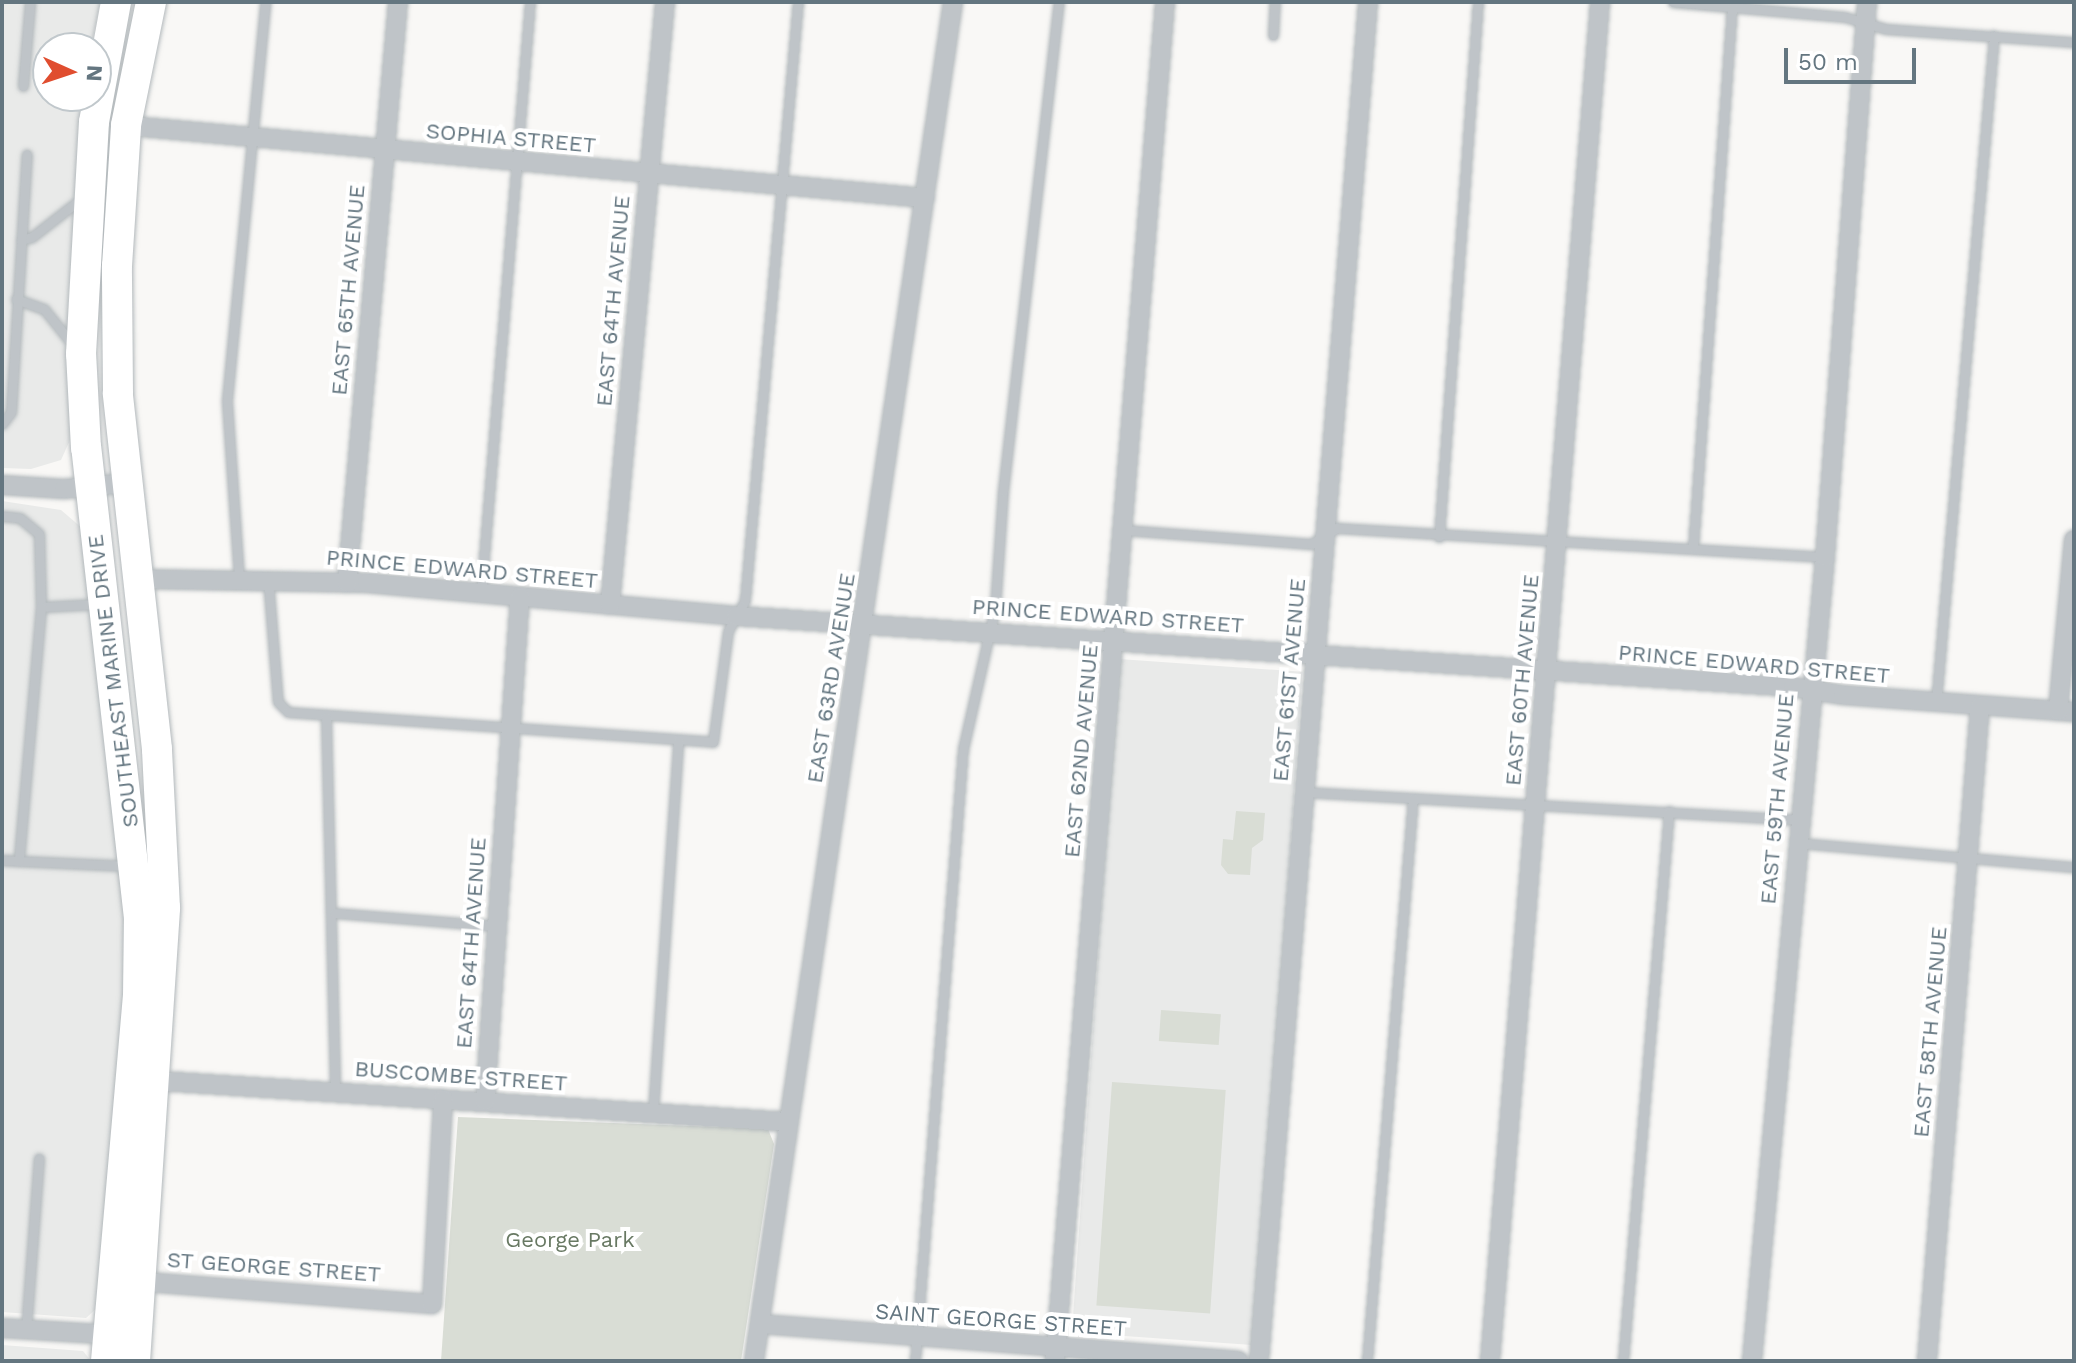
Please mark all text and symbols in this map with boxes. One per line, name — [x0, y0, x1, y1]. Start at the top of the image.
north arrow — [32, 32, 112, 112]
scale bar — [1788, 32, 1920, 82]
text: 50 m — [1798, 48, 1858, 76]
text: N — [82, 64, 107, 82]
street label: SOPHIA STREET — [424, 117, 598, 159]
street label: EAST 65TH AVENUE — [326, 183, 370, 397]
street label: EAST 64TH AVENUE — [591, 194, 635, 408]
street label: SOUTHEAST MARINE DRIVE — [82, 533, 144, 829]
street label: PRINCE EDWARD STREET — [325, 544, 599, 594]
street label: EAST 63RD AVENUE — [801, 570, 861, 786]
street label: EAST 60TH AVENUE — [1500, 572, 1544, 788]
street label: EAST 61ST AVENUE — [1267, 576, 1311, 784]
street label: PRINCE EDWARD STREET — [971, 593, 1245, 639]
street label: PRINCE EDWARD STREET — [1617, 639, 1891, 689]
street label: EAST 62ND AVENUE — [1058, 642, 1104, 860]
street label: EAST 59TH AVENUE — [1755, 692, 1799, 906]
street label: EAST 64TH AVENUE — [450, 836, 492, 1050]
street label: EAST 58TH AVENUE — [1908, 925, 1952, 1139]
street label: BUSCOMBE STREET — [354, 1055, 568, 1097]
park label: George Park — [505, 1227, 635, 1253]
street label: ST GEORGE STREET — [166, 1246, 382, 1288]
street label: SAINT GEORGE STREET — [874, 1298, 1128, 1342]

